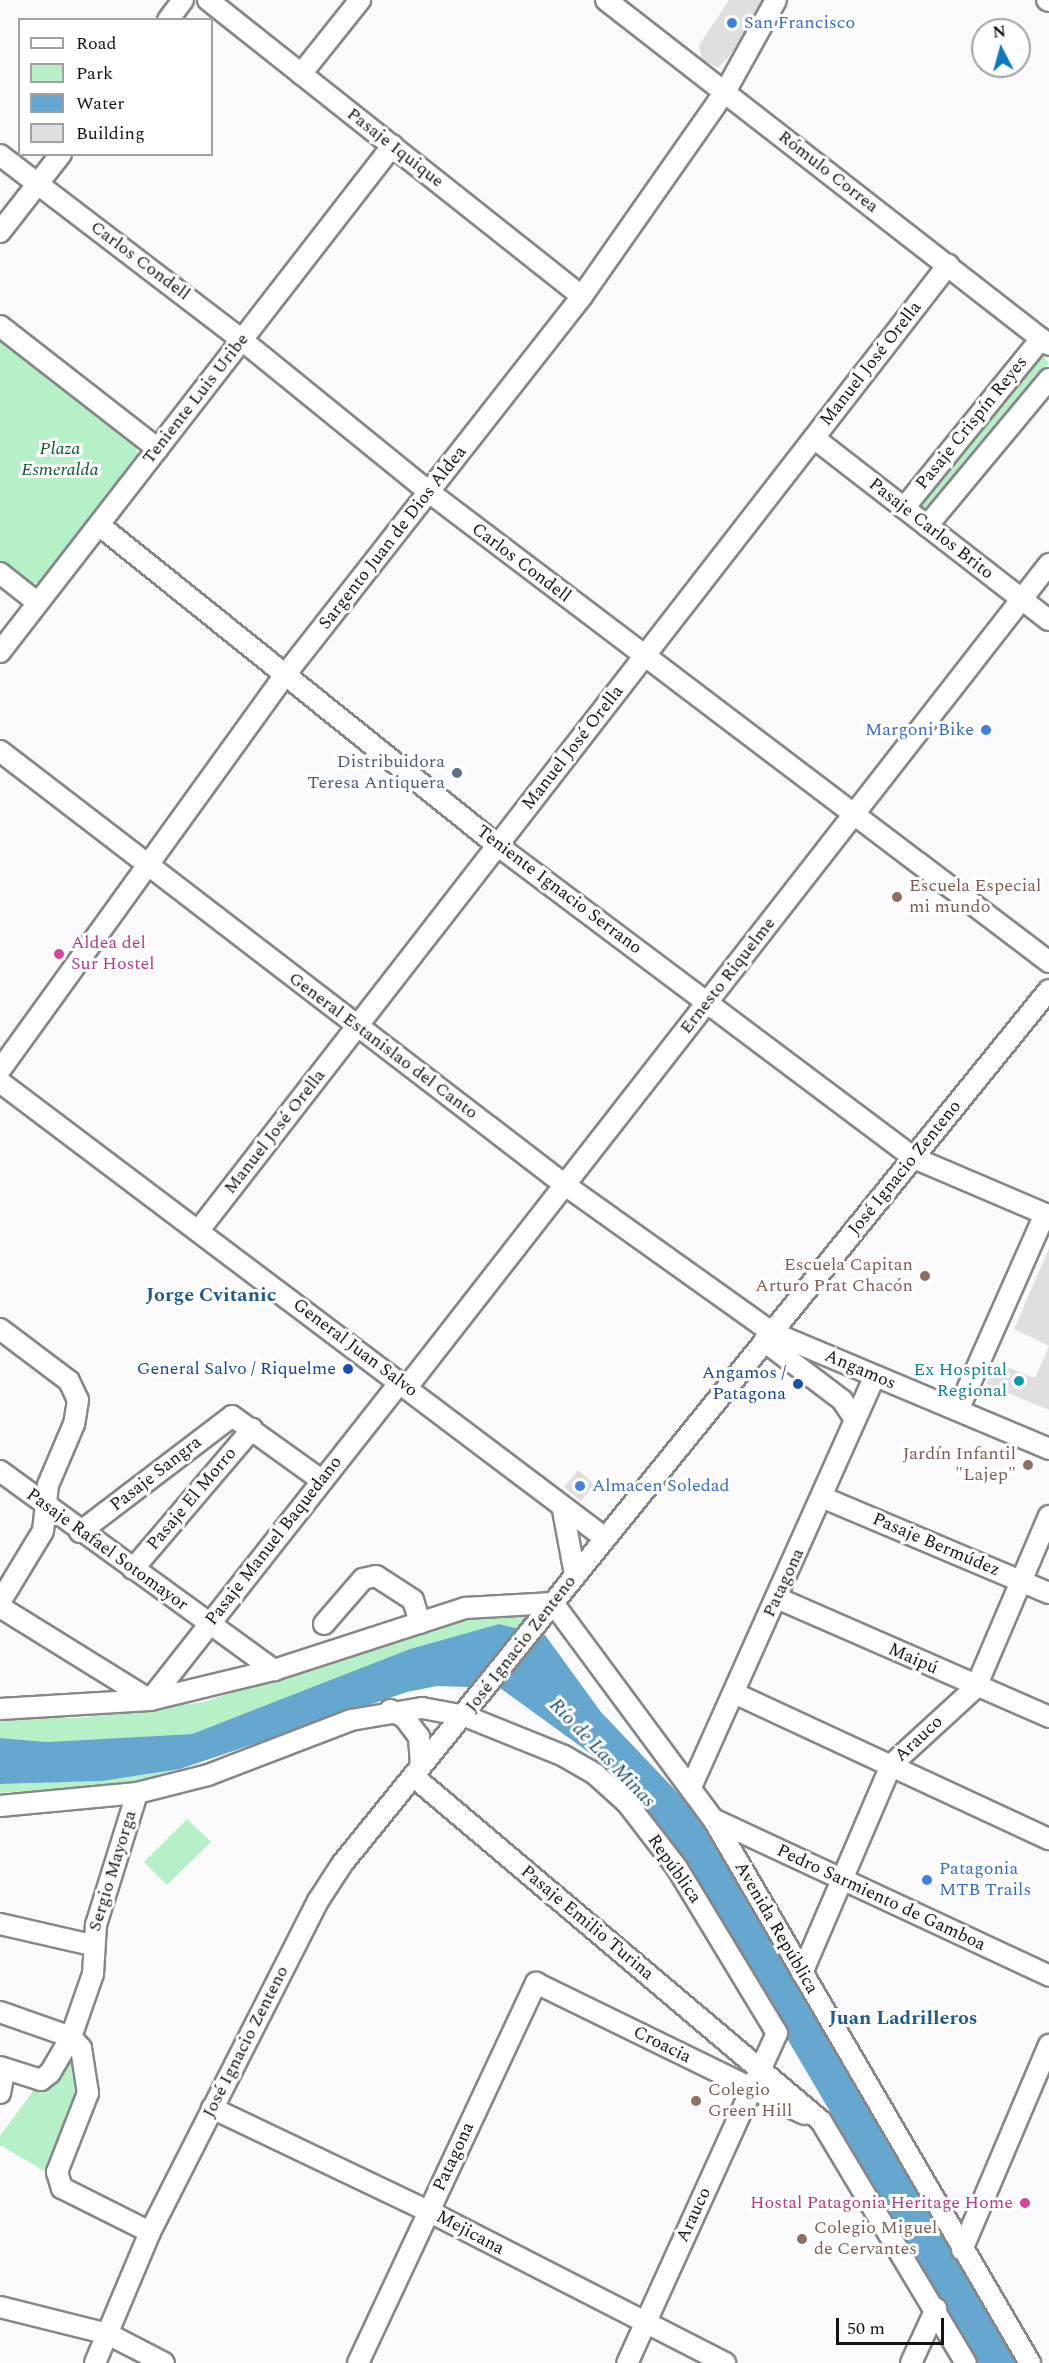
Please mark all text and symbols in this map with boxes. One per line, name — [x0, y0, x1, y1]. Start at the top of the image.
place label: San Francisco — [744, 12, 855, 34]
marker: San Francisco — [725, 16, 739, 30]
legend — [18, 18, 213, 156]
north arrow — [971, 18, 1031, 78]
text: N — [992, 19, 1007, 45]
text: Road — [76, 30, 117, 57]
text: Park — [76, 60, 113, 87]
text: Water — [76, 90, 124, 117]
street label: Pasaje Iquique — [342, 103, 448, 193]
text: Building — [76, 120, 145, 147]
street label: Rómulo Correa — [774, 126, 882, 218]
street label: Carlos Condell — [86, 217, 194, 305]
street label: Manuel José Orella — [816, 297, 926, 431]
street label: Teniente Luis Uribe — [138, 329, 254, 469]
street label: Pasaje Crispín Reyes — [912, 352, 1032, 494]
park label: Plaza Esmeralda — [21, 439, 99, 482]
street label: Sargento Juan de Dios Aldea — [315, 442, 471, 634]
street label: Pasaje Carlos Brito — [864, 474, 998, 584]
street label: Carlos Condell — [467, 519, 575, 607]
street label: Manuel José Orella — [518, 681, 628, 815]
place label: Margoni Bike — [865, 719, 974, 741]
marker: Margoni Bike — [979, 723, 993, 737]
place label: Distribuidora Teresa Antiquera — [307, 752, 445, 795]
marker: Distribuidora Teresa Antiquera — [450, 766, 464, 780]
street label: Teniente Ignacio Serrano — [472, 821, 646, 959]
place label: Escuela Especial mi mundo — [909, 876, 1041, 918]
marker: Escuela Especial mi mundo — [890, 890, 904, 904]
street label: Ernesto Riquelme — [676, 913, 780, 1039]
place label: Aldea del Sur Hostel — [71, 933, 155, 976]
marker: Aldea del Sur Hostel — [52, 947, 66, 961]
street label: General Estanislao del Canto — [284, 968, 482, 1124]
street label: Manuel José Orella — [220, 1065, 330, 1199]
street label: José Ignacio Zenteno — [844, 1096, 966, 1240]
place label: Escuela Capitan Arturo Prat Chacón — [755, 1255, 913, 1298]
marker: Escuela Capitan Arturo Prat Chacón — [918, 1269, 932, 1283]
district label: Jorge Cvitanic — [146, 1283, 276, 1307]
street label: General Juan Salvo — [288, 1294, 422, 1402]
street label: Angamos — [821, 1345, 899, 1395]
place label: General Salvo / Riquelme — [137, 1358, 336, 1380]
place label: Ex Hospital Regional — [914, 1360, 1007, 1402]
marker: General Salvo / Riquelme — [341, 1362, 355, 1376]
place label: Angamos / Patagona — [702, 1363, 786, 1406]
marker: Ex Hospital Regional — [1012, 1374, 1026, 1388]
marker: Angamos / Patagona — [791, 1377, 805, 1391]
street label: Pasaje Sangra — [106, 1432, 206, 1516]
street label: Pasaje El Morro — [143, 1443, 241, 1555]
place label: Jardín Infantil "Lajep" — [903, 1444, 1016, 1486]
street label: Pasaje Manuel Baquedano — [201, 1452, 347, 1630]
marker: Jardín Infantil "Lajep" — [1021, 1458, 1035, 1472]
place label: Almacen Soledad — [592, 1475, 730, 1497]
marker: Almacen Soledad — [573, 1479, 587, 1493]
street label: Pasaje Rafael Sotomayor — [22, 1484, 192, 1616]
street label: Pasaje Bermúdez — [869, 1508, 1003, 1582]
street label: Patagona — [759, 1545, 809, 1621]
street label: José Ignacio Zenteno — [461, 1571, 581, 1717]
street label: Maipú — [885, 1639, 941, 1679]
water label: Río de Las Minas — [544, 1694, 660, 1812]
street label: Arauco — [890, 1711, 948, 1767]
street label: Sergio Mayorga — [84, 1808, 142, 1934]
street label: República — [642, 1830, 706, 1908]
street label: Pedro Sarmiento de Gamboa — [773, 1840, 989, 1956]
street label: Avenida República — [729, 1858, 823, 1998]
place label: Patagonia MTB Trails — [939, 1859, 1031, 1902]
street label: Pasaje Emilio Turina — [516, 1861, 658, 1985]
marker: Patagonia MTB Trails — [920, 1873, 934, 1887]
street label: José Ignacio Zenteno — [198, 1963, 294, 2121]
district label: Juan Ladrilleros — [828, 2006, 978, 2030]
street label: Croacia — [629, 2022, 695, 2068]
place label: Colegio Green Hill — [708, 2080, 792, 2122]
marker: Colegio Green Hill — [689, 2094, 703, 2108]
street label: Patagona — [429, 2119, 479, 2195]
street label: Arauco — [672, 2184, 716, 2246]
place label: Hostal Patagonia Heritage Home — [750, 2192, 1013, 2214]
marker: Hostal Patagonia Heritage Home — [1018, 2196, 1032, 2210]
street label: Mejicana — [432, 2206, 508, 2260]
place label: Colegio Miguel de Cervantes — [814, 2218, 937, 2260]
marker: Colegio Miguel de Cervantes — [795, 2232, 809, 2246]
scale bar — [839, 2306, 947, 2344]
text: 50 m — [847, 2315, 885, 2342]

